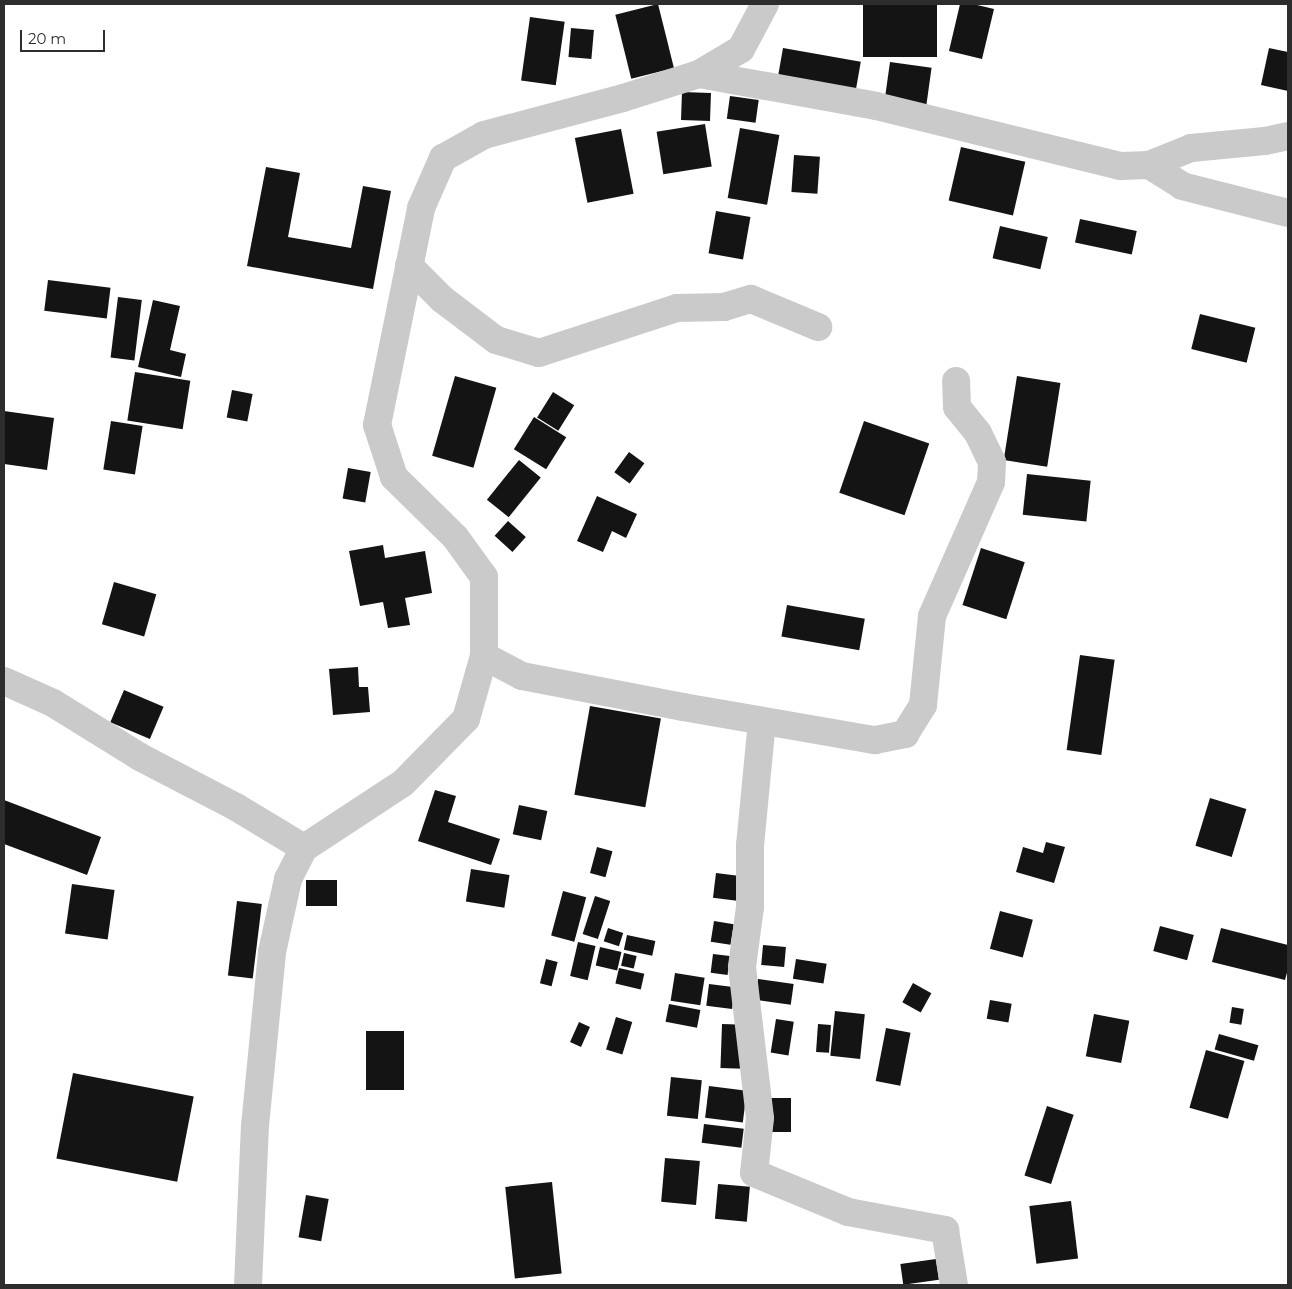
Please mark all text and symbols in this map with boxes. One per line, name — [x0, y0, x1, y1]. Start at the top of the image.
scale bar — [22, 20, 108, 52]
text: 20 m — [28, 29, 66, 48]

